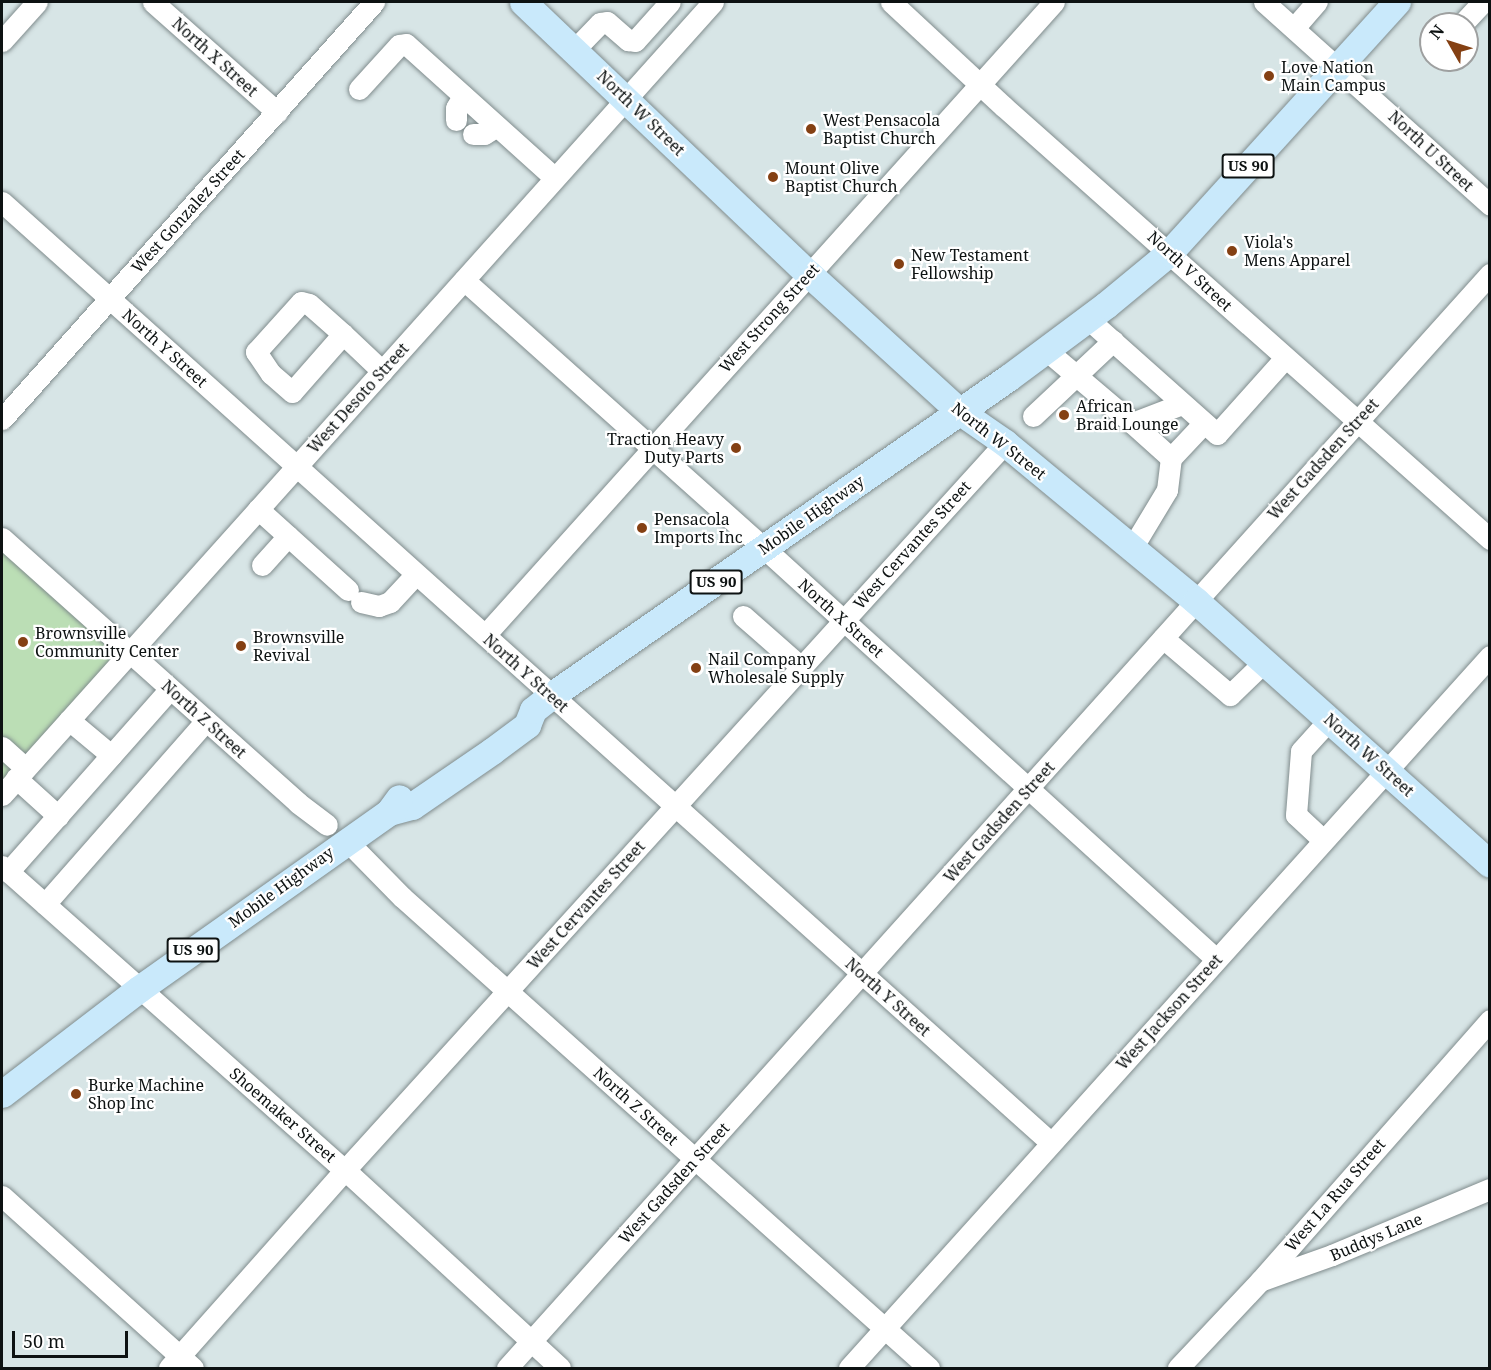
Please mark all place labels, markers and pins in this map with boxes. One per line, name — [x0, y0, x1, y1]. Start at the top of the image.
place label: Love Nation Main Campus — [1281, 57, 1386, 95]
marker: Love Nation Main Campus — [1262, 69, 1276, 83]
place label: West Pensacola Baptist Church — [823, 110, 940, 148]
marker: West Pensacola Baptist Church — [804, 122, 818, 136]
place label: Mount Olive Baptist Church — [785, 158, 898, 196]
marker: Mount Olive Baptist Church — [766, 170, 780, 184]
place label: Viola's Mens Apparel — [1244, 232, 1350, 270]
marker: Viola's Mens Apparel — [1225, 244, 1239, 258]
place label: New Testament Fellowship — [911, 245, 1029, 283]
marker: New Testament Fellowship — [892, 257, 906, 271]
place label: African Braid Lounge — [1076, 396, 1179, 434]
marker: African Braid Lounge — [1057, 408, 1071, 422]
place label: Traction Heavy Duty Parts — [607, 429, 724, 467]
marker: Traction Heavy Duty Parts — [729, 441, 743, 455]
place label: Pensacola Imports Inc — [654, 509, 743, 547]
marker: Pensacola Imports Inc — [635, 521, 649, 535]
place label: Brownsville Community Center — [35, 623, 179, 661]
place label: Brownsville Revival — [253, 627, 344, 665]
marker: Brownsville Community Center — [16, 635, 30, 649]
marker: Brownsville Revival — [234, 639, 248, 653]
place label: Nail Company Wholesale Supply — [708, 649, 844, 687]
marker: Nail Company Wholesale Supply — [689, 661, 703, 675]
place label: Burke Machine Shop Inc — [88, 1075, 204, 1113]
marker: Burke Machine Shop Inc — [69, 1087, 83, 1101]

